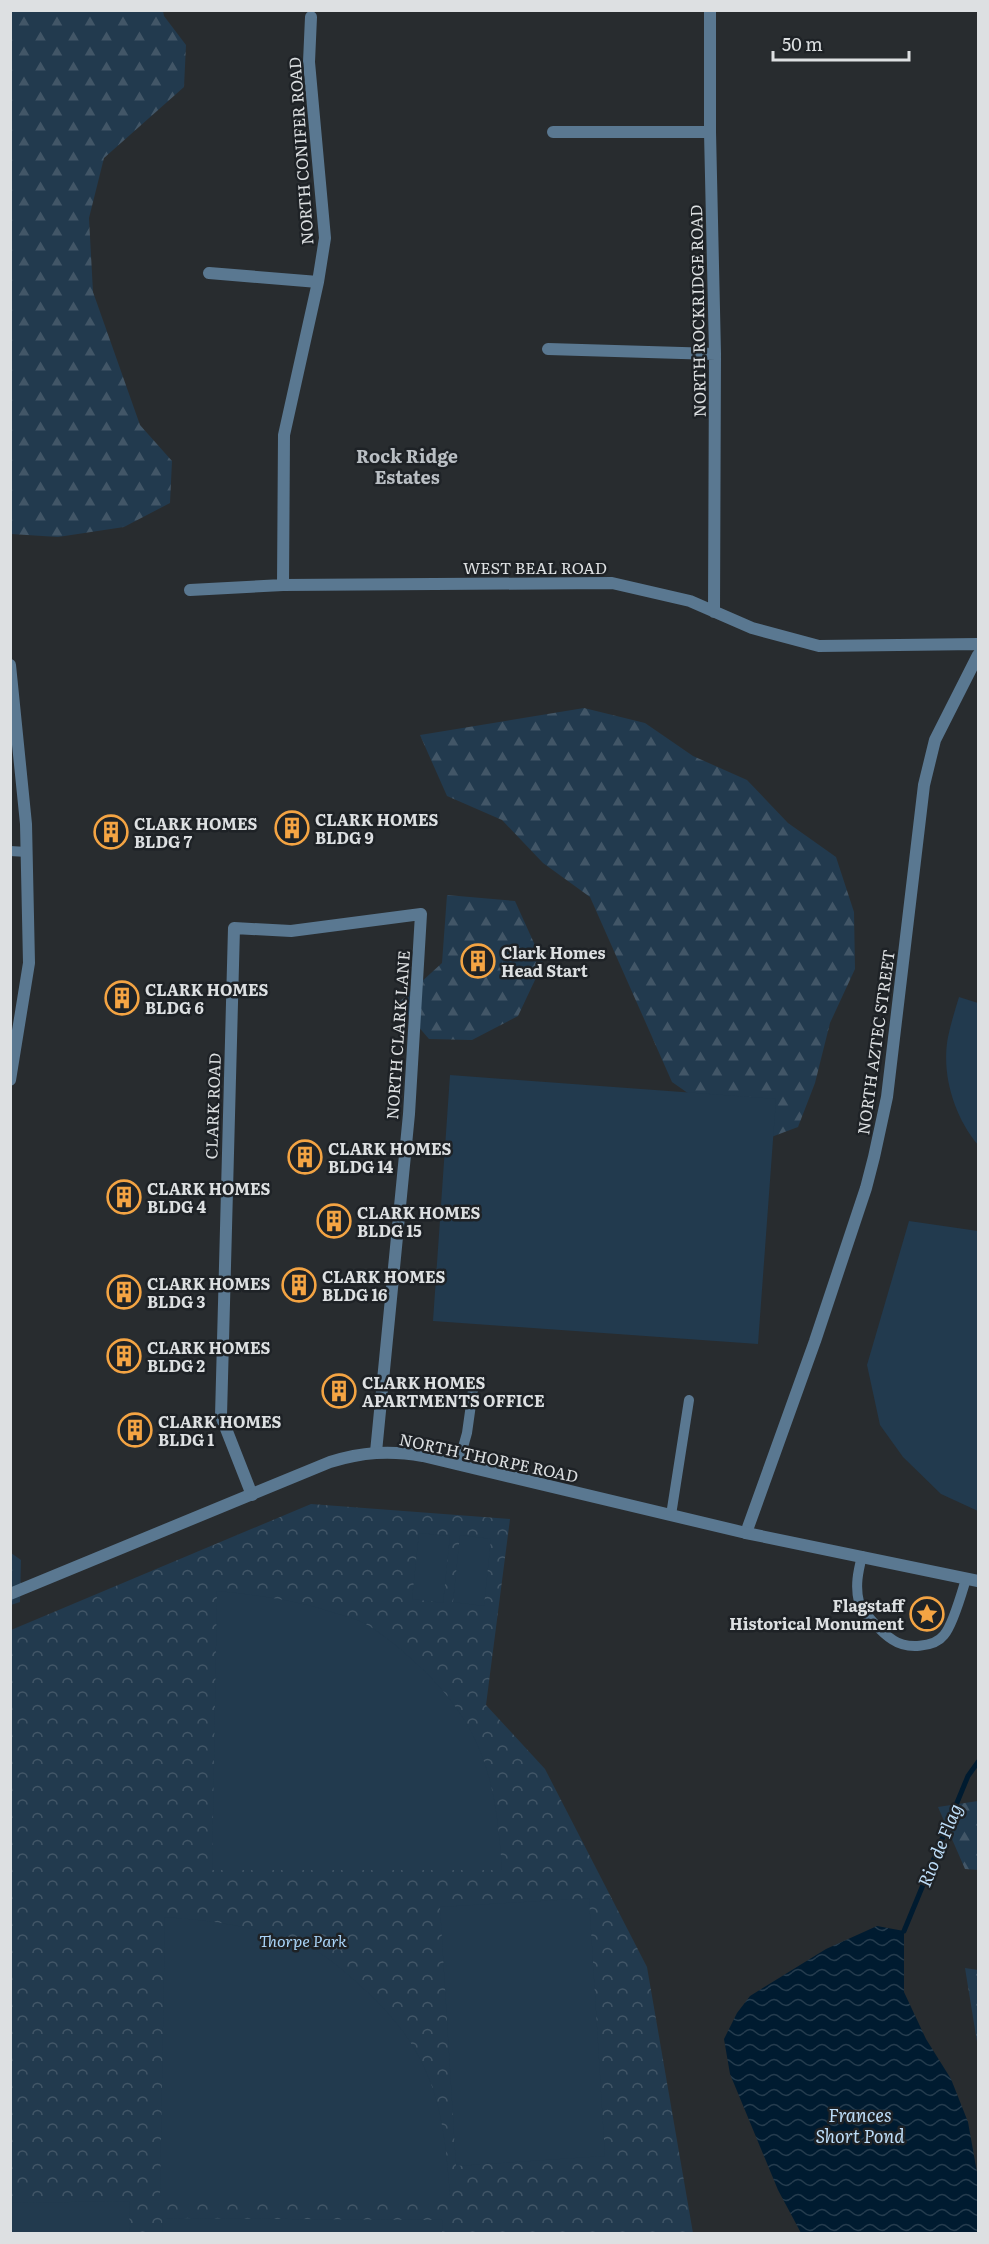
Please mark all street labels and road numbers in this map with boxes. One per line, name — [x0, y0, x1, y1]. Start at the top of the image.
street label: NORTH CONIFER ROAD — [281, 56, 319, 246]
street label: NORTH ROCKRIDGE ROAD — [683, 204, 711, 418]
street label: WEST BEAL ROAD — [463, 555, 607, 579]
street label: NORTH AZTEC STREET — [850, 948, 900, 1136]
street label: NORTH CLARK LANE — [379, 950, 415, 1120]
street label: CLARK ROAD — [198, 1052, 226, 1160]
street label: NORTH THORPE ROAD — [397, 1426, 581, 1488]

